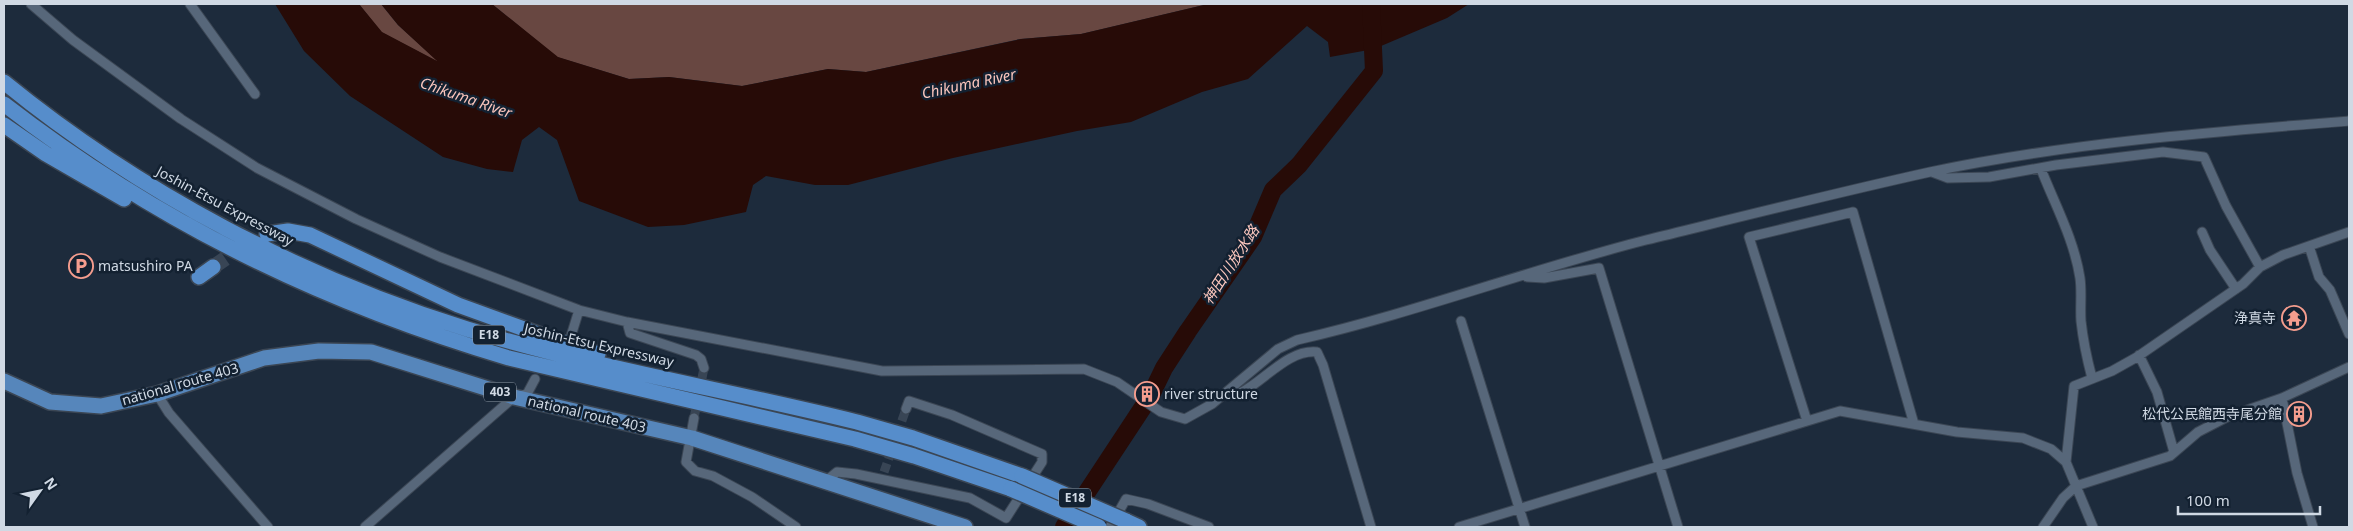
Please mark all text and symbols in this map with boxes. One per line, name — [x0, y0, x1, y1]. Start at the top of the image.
water label: Chikuma River — [920, 63, 1019, 103]
water label: Chikuma River — [418, 72, 516, 122]
street label: Joshin-Etsu Expressway — [152, 160, 298, 250]
water label: 神田川放水路 — [1197, 220, 1264, 308]
parking icon: matsushiro PA — [68, 253, 94, 279]
place label: matsushiro PA — [98, 256, 193, 275]
temple icon: 浄真寺 — [2281, 305, 2307, 331]
place label: 浄真寺 — [2234, 308, 2276, 327]
street label: Joshin-Etsu Expressway — [521, 318, 677, 371]
road number: E18 — [473, 326, 505, 344]
street label: national route 403 — [119, 358, 240, 409]
building icon: river structure — [1134, 381, 1160, 407]
road number: 403 — [484, 382, 516, 402]
place label: river structure — [1164, 384, 1258, 403]
street label: national route 403 — [526, 391, 648, 436]
building icon: 松代公民館西寺尾分館 — [2286, 401, 2312, 427]
place label: 松代公民館西寺尾分館 — [2142, 404, 2282, 423]
north arrow — [15, 466, 65, 516]
text: N — [40, 474, 62, 494]
scale bar — [2178, 484, 2320, 516]
road number: E18 — [1059, 488, 1091, 508]
text: 100 m — [2186, 490, 2230, 510]

